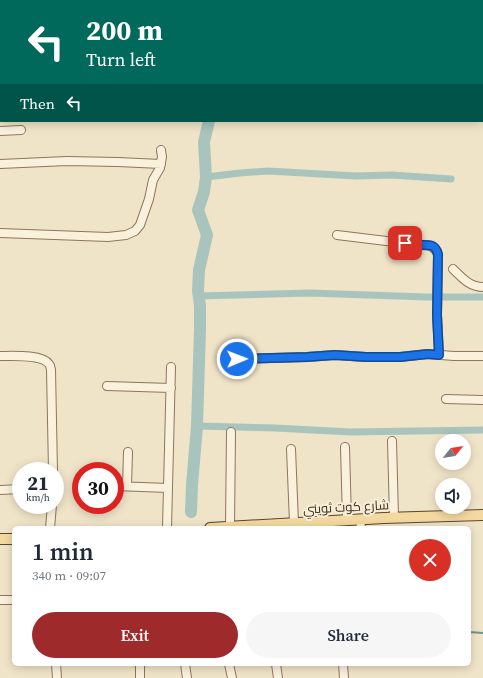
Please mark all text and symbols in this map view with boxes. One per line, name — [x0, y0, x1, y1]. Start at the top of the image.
text: 200 m — [86, 11, 163, 49]
icon: left — [20, 16, 72, 68]
text: Turn left — [86, 47, 156, 72]
icon: left — [63, 92, 85, 114]
text: Then — [20, 93, 55, 114]
pin — [388, 226, 422, 260]
icon: arrive — [394, 232, 416, 254]
position arrow — [216, 338, 258, 380]
north arrow — [435, 434, 471, 470]
map controls — [435, 434, 471, 514]
speed limit sign: 30 — [72, 462, 124, 514]
text: 21 — [27, 469, 49, 497]
button: sound — [435, 478, 471, 514]
text: km/h — [26, 491, 50, 504]
street label: شارع كوت ثويني — [303, 496, 390, 520]
text: 1 min — [32, 535, 94, 568]
button: close — [409, 539, 451, 581]
text: 340 m · 09:07 — [32, 567, 106, 584]
button: Exit — [32, 612, 238, 658]
button: Share — [246, 612, 451, 658]

